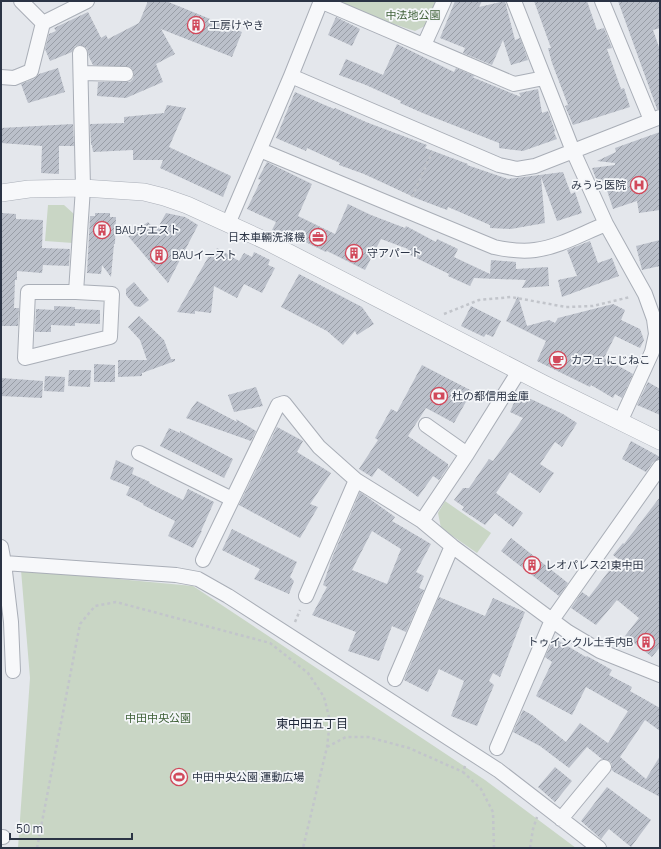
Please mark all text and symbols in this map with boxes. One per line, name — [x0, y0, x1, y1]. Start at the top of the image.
park label: 中法地公園 — [386, 7, 441, 22]
building icon: 工房けやき — [186, 15, 206, 35]
place label: 工房けやき — [209, 17, 264, 32]
hospital icon: みうら医院 — [629, 175, 649, 195]
place label: みうら医院 — [571, 177, 626, 192]
building icon: BAUウエスト — [92, 220, 112, 240]
place label: BAUウエスト — [115, 222, 180, 237]
office icon: 日本車輛洗滌機 — [308, 227, 328, 247]
place label: 日本車輛洗滌機 — [228, 229, 305, 244]
building icon: 守アパート — [344, 243, 364, 263]
building icon: BAUイースト — [149, 245, 169, 265]
place label: 守アパート — [367, 245, 422, 260]
place label: BAUイースト — [172, 247, 237, 262]
cafe icon: カフェ にじねこ — [548, 350, 568, 370]
place label: カフェ にじねこ — [571, 352, 650, 367]
bank icon: 杜の都信用金庫 — [429, 386, 449, 406]
place label: 杜の都信用金庫 — [452, 388, 529, 403]
building icon: レオパレス21東中田 — [522, 555, 542, 575]
place label: レオパレス21東中田 — [545, 557, 644, 572]
building icon: トゥインクル土手内B — [636, 632, 656, 652]
place label: トゥインクル土手内B — [528, 634, 633, 649]
park label: 中田中央公園 — [125, 710, 191, 725]
district label: 東中田五丁目 — [276, 715, 348, 732]
sports icon: 中田中央公園 運動広場 — [169, 767, 189, 787]
place label: 中田中央公園 運動広場 — [192, 769, 304, 784]
scale bar — [10, 815, 132, 841]
text: 50 m — [16, 820, 43, 837]

